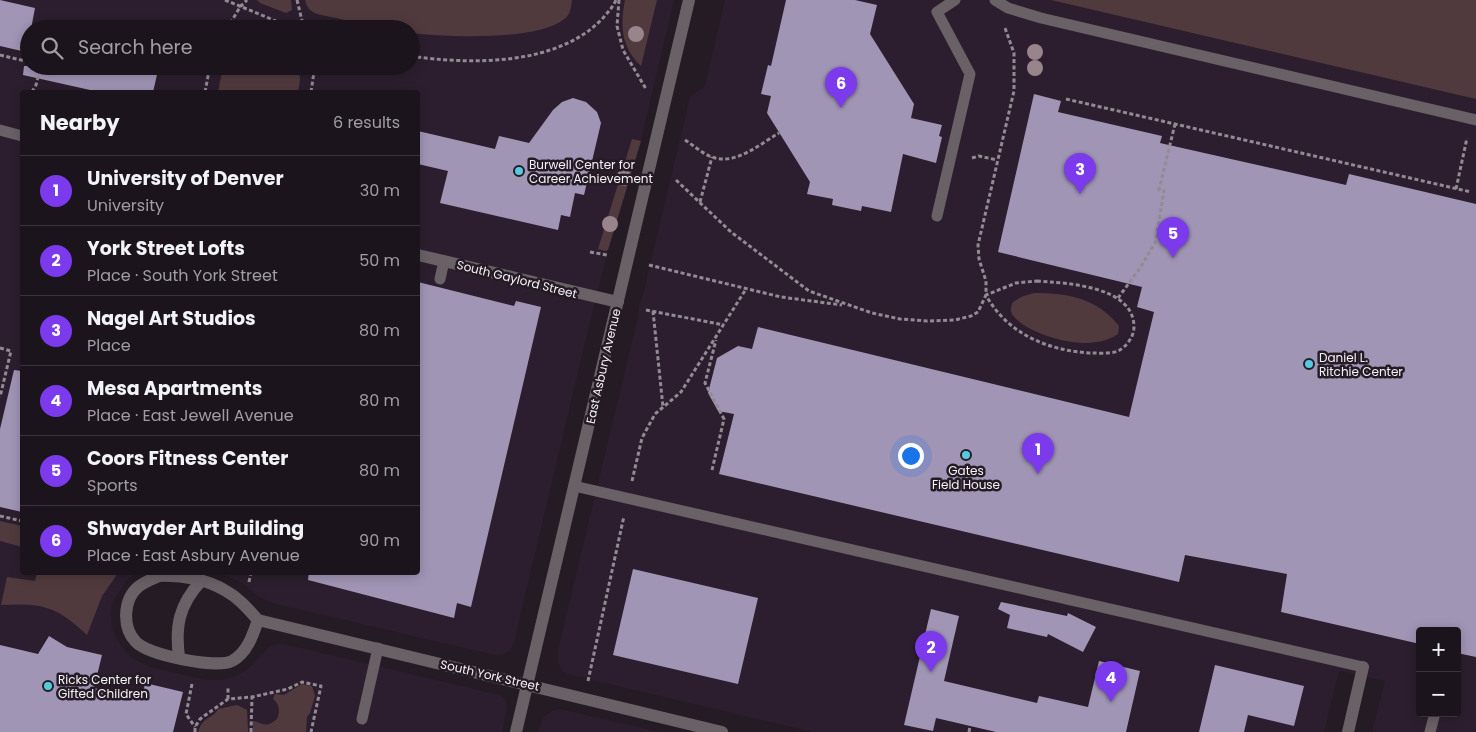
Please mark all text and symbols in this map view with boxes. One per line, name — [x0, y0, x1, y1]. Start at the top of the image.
search box — [20, 20, 420, 75]
icon: search — [38, 34, 66, 62]
text: Search here — [78, 34, 192, 61]
pin: 6 — [825, 67, 857, 108]
text: Nearby — [40, 108, 120, 137]
text: 6 results — [333, 111, 400, 134]
pin: 3 — [1064, 153, 1096, 194]
place label: Burwell Center for Career Achievement — [529, 156, 653, 187]
text: University of Denver — [87, 165, 284, 192]
marker: Burwell Center for Career Achievement — [513, 165, 525, 177]
text: 1 — [53, 179, 59, 202]
text: 30 m — [360, 179, 400, 202]
text: University — [87, 194, 164, 217]
pin: 5 — [1157, 217, 1189, 258]
text: York Street Lofts — [87, 235, 245, 262]
text: 2 — [51, 249, 61, 272]
text: 50 m — [359, 249, 400, 272]
street label: South Gaylord Street — [455, 256, 579, 302]
text: Place · South York Street — [87, 264, 278, 287]
text: Nagel Art Studios — [87, 305, 256, 332]
street label: East Asbury Avenue — [581, 307, 625, 425]
text: 3 — [51, 319, 61, 342]
text: 80 m — [359, 319, 400, 342]
text: Place — [87, 334, 131, 357]
place label: Daniel L. Ritchie Center — [1319, 349, 1403, 380]
marker: Daniel L. Ritchie Center — [1303, 358, 1315, 370]
text: Mesa Apartments — [87, 375, 262, 402]
text: 4 — [51, 389, 61, 412]
text: 80 m — [359, 389, 400, 412]
text: Place · East Jewell Avenue — [87, 404, 294, 427]
pin: 1 — [1022, 433, 1054, 474]
your location — [898, 443, 924, 469]
text: Coors Fitness Center — [87, 445, 288, 472]
marker: Gates Field House — [960, 449, 972, 461]
text: 5 — [51, 459, 61, 482]
text: 80 m — [359, 459, 400, 482]
place label: Gates Field House — [932, 462, 1000, 493]
text: Sports — [87, 474, 138, 497]
text: Shwayder Art Building — [87, 515, 304, 542]
text: 6 — [51, 529, 61, 552]
text: 90 m — [359, 529, 400, 552]
text: Place · East Asbury Avenue — [87, 544, 300, 567]
map controls — [1416, 627, 1461, 717]
button: + — [1416, 627, 1461, 672]
pin: 2 — [915, 631, 947, 672]
street label: South York Street — [439, 655, 541, 695]
pin: 4 — [1095, 661, 1127, 702]
place label: Ricks Center for Gifted Children — [58, 671, 152, 702]
button: − — [1416, 672, 1461, 717]
marker: Ricks Center for Gifted Children — [42, 680, 54, 692]

